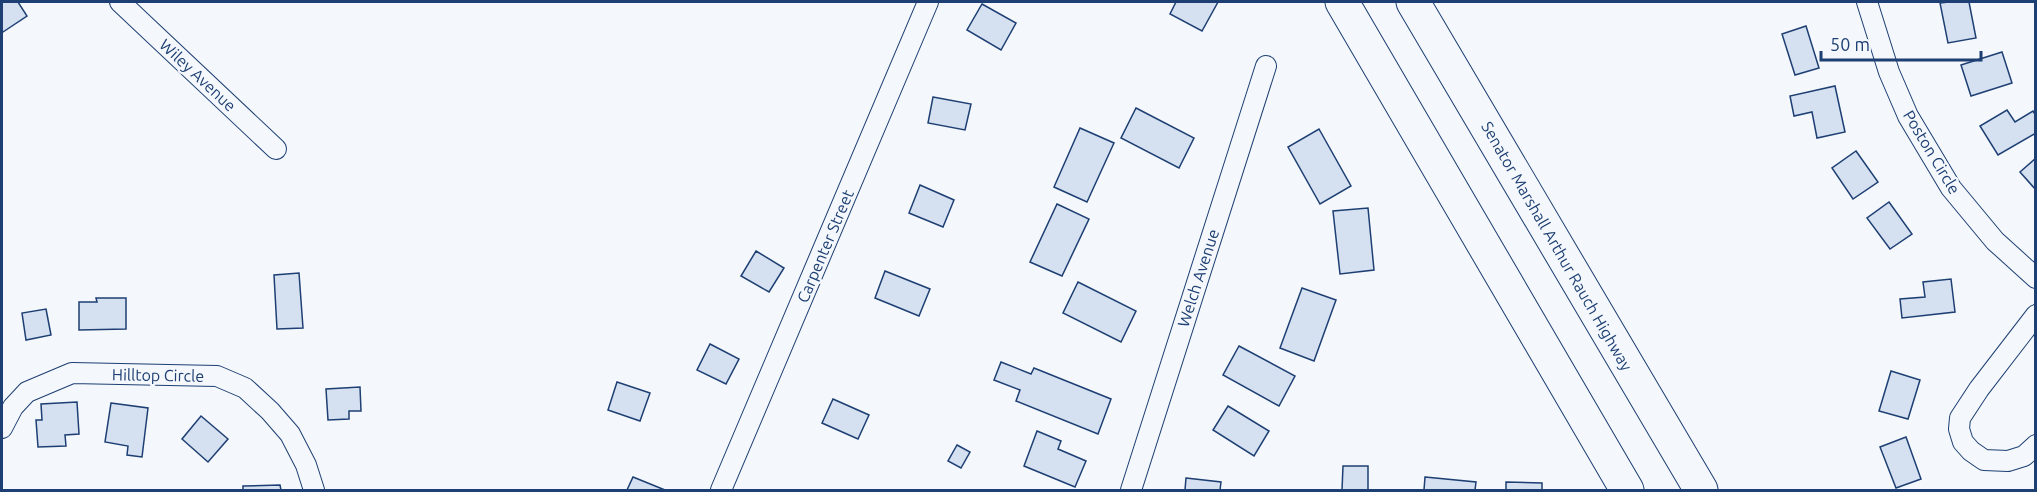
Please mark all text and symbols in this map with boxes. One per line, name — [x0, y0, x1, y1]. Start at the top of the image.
scale bar — [1821, 24, 1982, 62]
text: 50 m — [1830, 34, 1870, 54]
street label: Wiley Avenue — [156, 35, 240, 115]
street label: Poston Circle — [1900, 107, 1964, 197]
street label: Senator Marshall Arthur Rauch Highway — [1478, 118, 1636, 374]
street label: Carpenter Street — [793, 186, 857, 305]
street label: Welch Avenue — [1174, 227, 1222, 329]
street label: Hilltop Circle — [112, 365, 204, 385]

